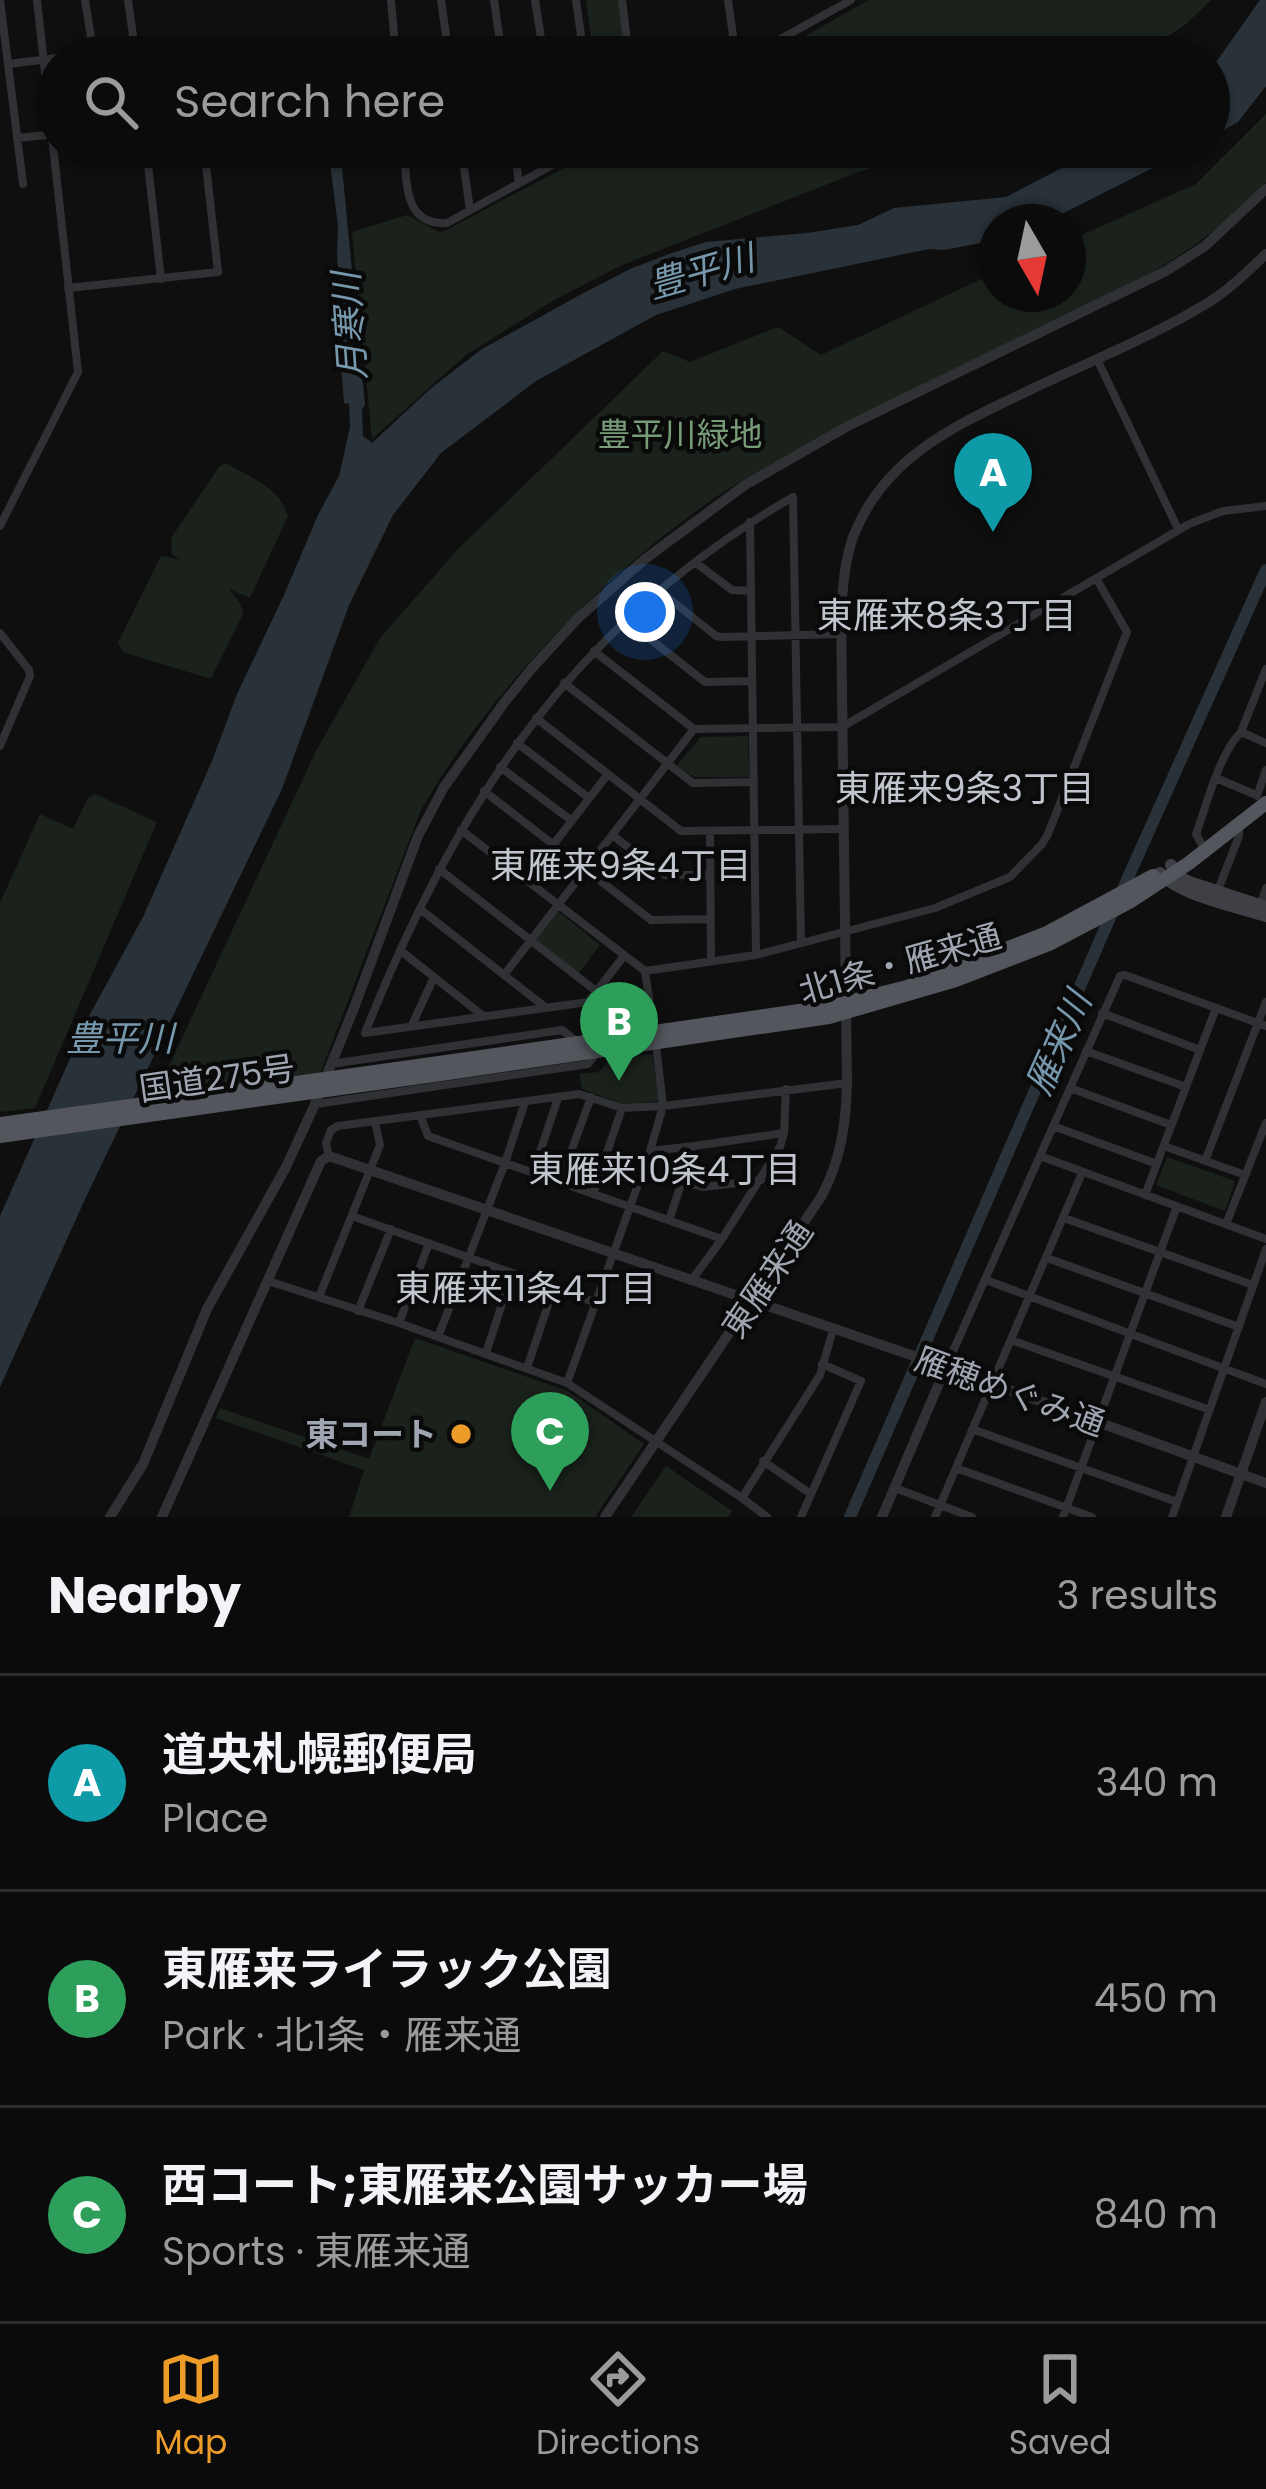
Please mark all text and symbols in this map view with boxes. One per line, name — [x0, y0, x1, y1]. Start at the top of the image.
search box — [36, 36, 1230, 168]
icon: search — [78, 69, 144, 135]
text: Search here — [174, 70, 445, 133]
north arrow — [978, 204, 1086, 312]
water label: 豊平川 — [642, 231, 764, 311]
water label: 月寒川 — [320, 266, 379, 382]
park label: 豊平川緑地 — [598, 411, 763, 458]
pin: A — [954, 433, 1032, 532]
your location — [615, 582, 675, 642]
district label: 東雁来8条3丁目 — [817, 590, 1077, 641]
district label: 東雁来9条3丁目 — [835, 763, 1095, 814]
district label: 東雁来9条4丁目 — [490, 840, 752, 891]
street label: 北1条・雁来通 — [793, 912, 1007, 1015]
water label: 雁来川 — [1013, 980, 1105, 1103]
pin: B — [580, 982, 658, 1081]
water label: 豊平川 — [66, 1013, 178, 1064]
street label: 国道275号 — [136, 1044, 298, 1113]
district label: 東雁来10条4丁目 — [529, 1144, 801, 1195]
street label: 東雁来通 — [711, 1211, 824, 1347]
district label: 東雁来11条4丁目 — [395, 1263, 657, 1314]
street label: 雁穂めぐみ通 — [908, 1335, 1111, 1448]
pin: C — [511, 1392, 589, 1491]
place label: 東コート — [305, 1411, 437, 1458]
marker: 東コート — [448, 1421, 474, 1447]
text: Nearby — [48, 1559, 241, 1631]
text: 3 results — [1056, 1568, 1218, 1623]
text: 道央札幌郵便局 — [162, 1723, 477, 1786]
text: A — [73, 1755, 101, 1810]
text: 340 m — [1095, 1755, 1218, 1810]
text: Place — [162, 1791, 268, 1846]
text: 東雁来ライラック公園 — [162, 1938, 612, 2001]
text: B — [74, 1971, 100, 2026]
text: 450 m — [1094, 1971, 1218, 2026]
text: Park · 北1条・雁来通 — [162, 2008, 521, 2063]
text: 西コート;東雁来公園サッカー場 — [162, 2154, 808, 2217]
text: C — [72, 2187, 102, 2242]
text: 840 m — [1094, 2187, 1218, 2242]
text: Sports · 東雁来通 — [162, 2224, 470, 2279]
tab: Map — [154, 2346, 227, 2468]
tab: Directions — [536, 2346, 700, 2468]
tab: Saved — [1009, 2346, 1112, 2468]

